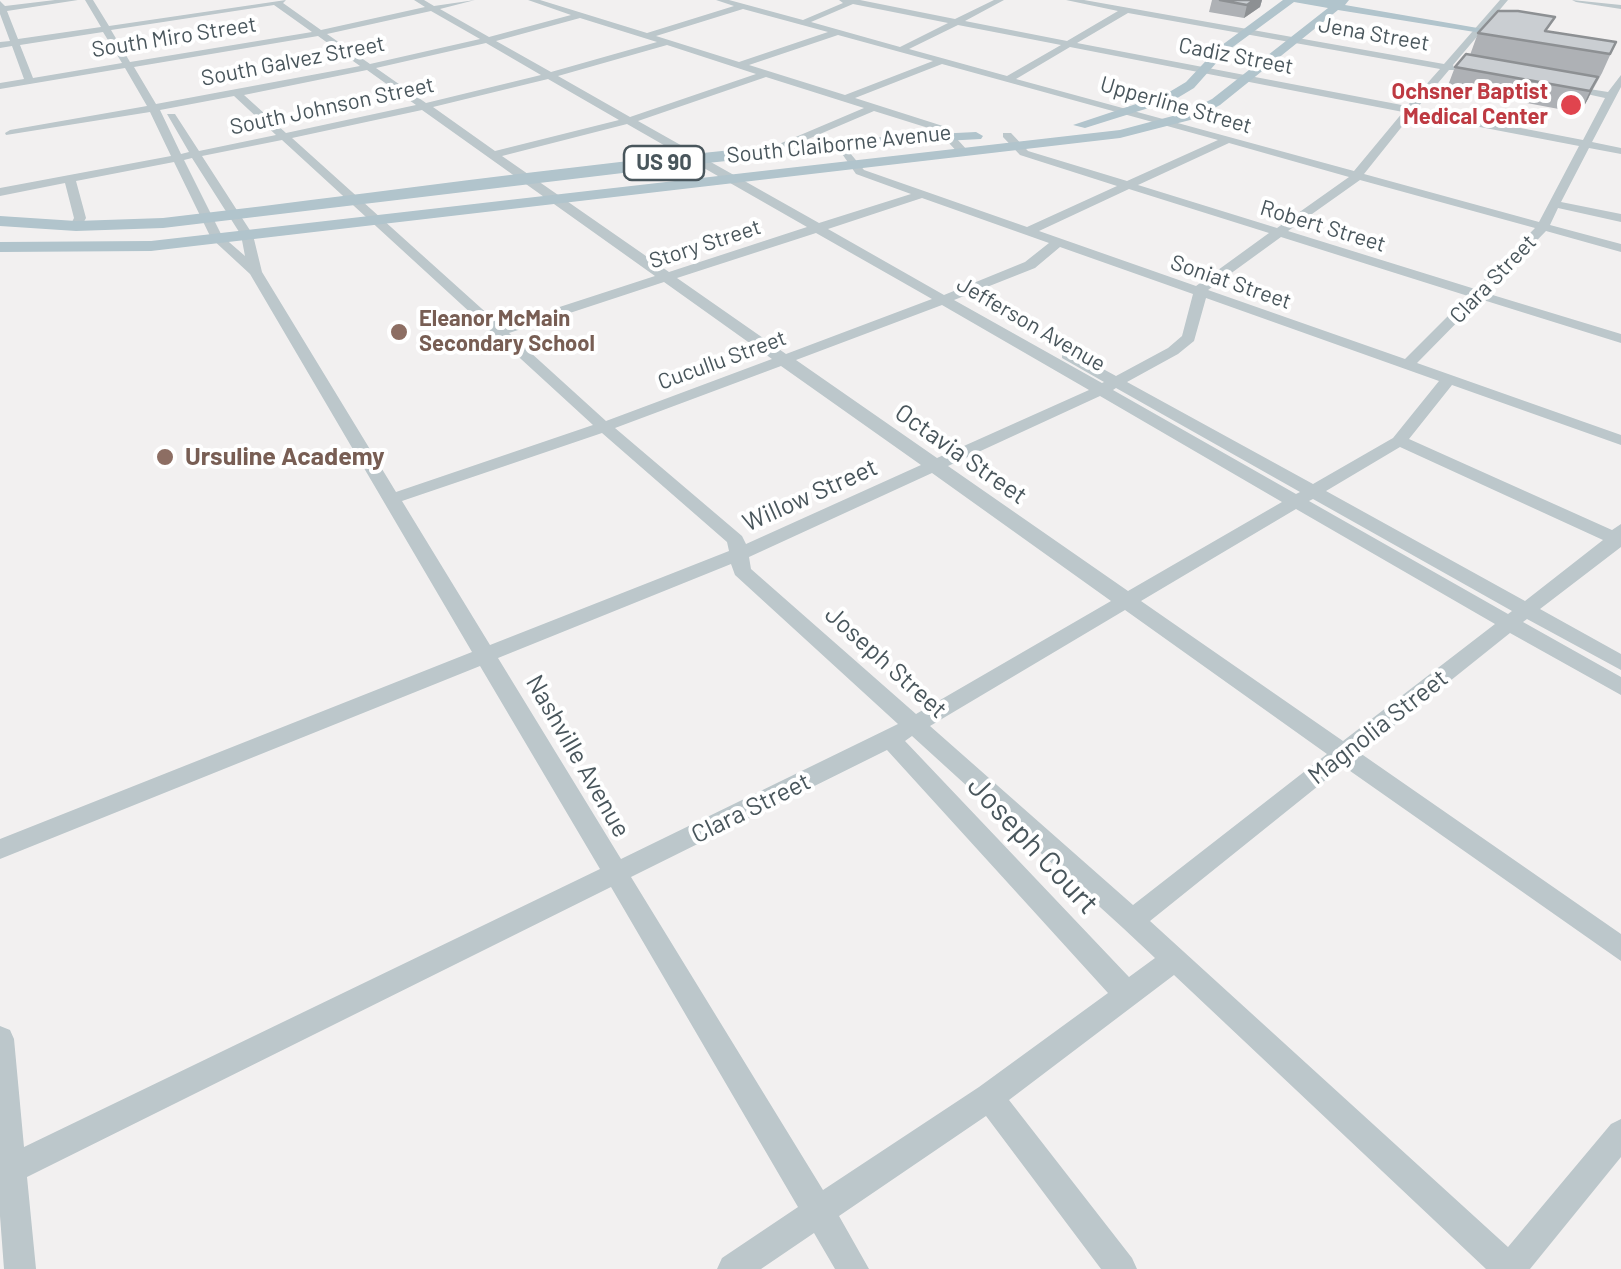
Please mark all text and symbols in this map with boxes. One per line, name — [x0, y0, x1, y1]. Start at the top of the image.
street label: South Miro Street — [90, 11, 258, 63]
street label: Jena Street — [1317, 11, 1431, 57]
street label: South Galvez Street — [199, 30, 387, 92]
street label: Cadiz Street — [1176, 32, 1296, 80]
street label: South Johnson Street — [227, 71, 437, 141]
street label: Upperline Street — [1097, 71, 1255, 139]
place label: Ochsner Baptist Medical Center — [1392, 79, 1548, 130]
marker: Ochsner Baptist Medical Center — [1558, 92, 1584, 118]
street label: South Claiborne Avenue — [725, 119, 953, 169]
road number: US 90 — [624, 146, 704, 180]
street label: Robert Street — [1257, 194, 1389, 258]
street label: Story Street — [646, 214, 764, 274]
street label: Clara Street — [1444, 229, 1542, 329]
street label: Soniat Street — [1167, 249, 1295, 315]
street label: Jefferson Avenue — [952, 271, 1110, 377]
place label: Eleanor McMain Secondary School — [419, 306, 595, 358]
marker: Eleanor McMain Secondary School — [388, 321, 410, 343]
street label: Cucullu Street — [654, 325, 790, 395]
street label: Octavia Street — [889, 397, 1033, 511]
place label: Ursuline Academy — [185, 442, 385, 472]
marker: Ursuline Academy — [154, 446, 176, 468]
street label: Willow Street — [738, 452, 882, 538]
street label: Joseph Street — [819, 599, 953, 725]
street label: Magnolia Street — [1302, 663, 1454, 791]
street label: Nashville Avenue — [519, 669, 637, 843]
street label: Clara Street — [687, 766, 815, 850]
street label: Joseph Court — [960, 768, 1106, 922]

